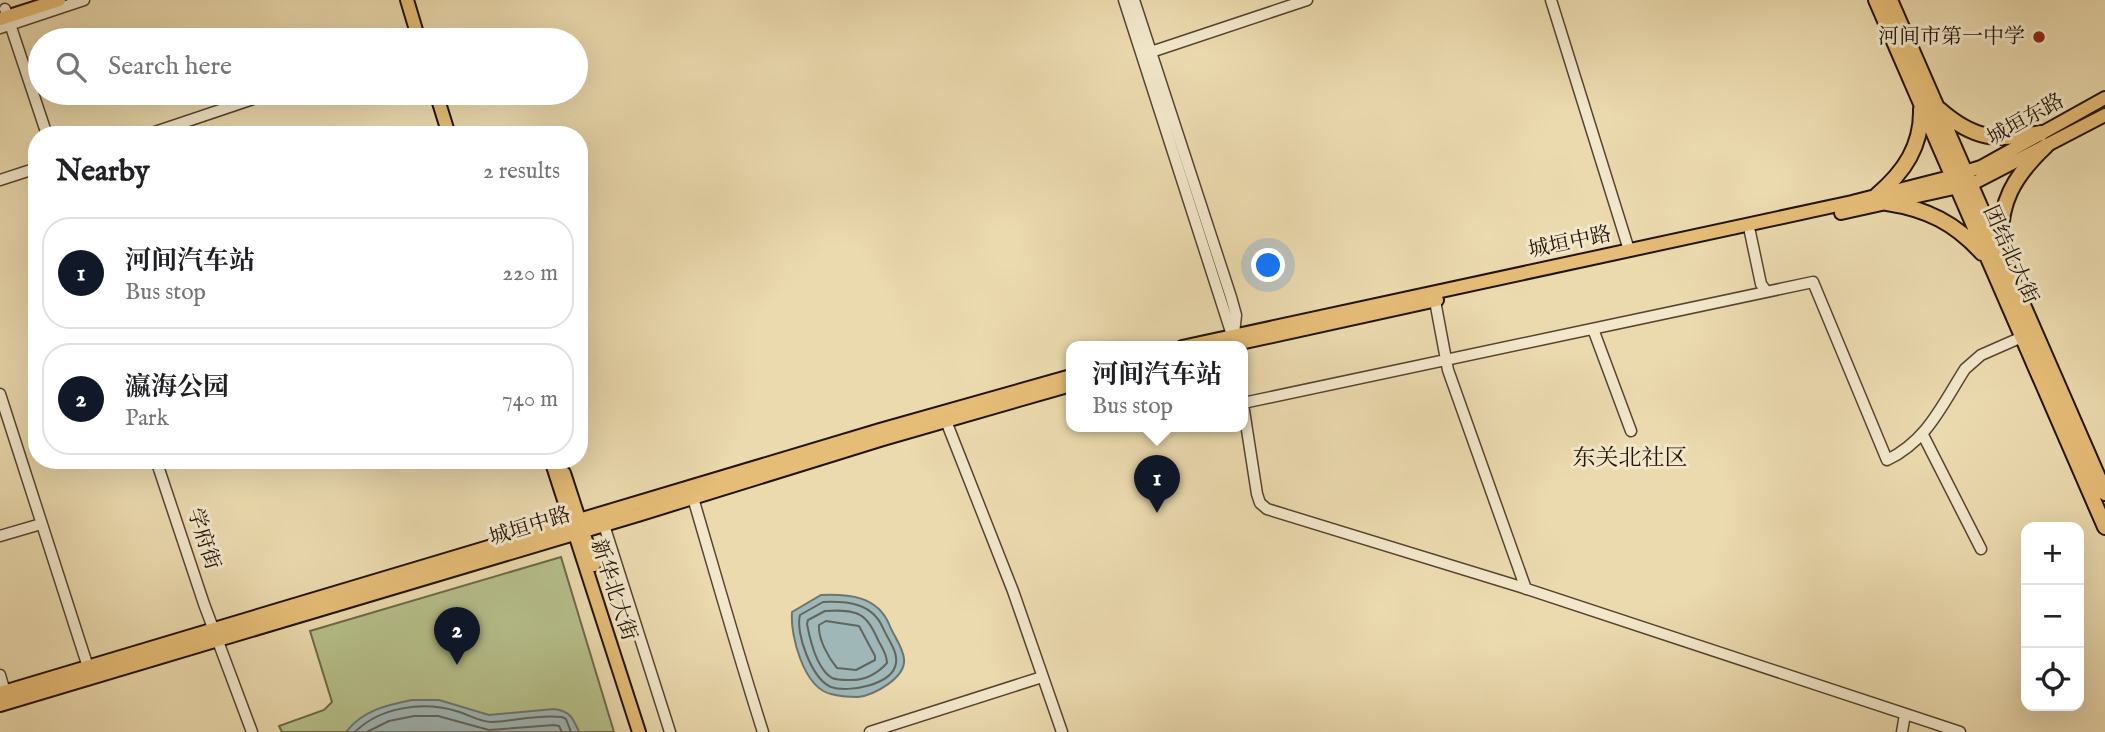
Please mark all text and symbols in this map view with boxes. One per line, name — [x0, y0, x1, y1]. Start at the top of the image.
place label: 河间市第一中学 — [1878, 24, 2025, 51]
search box — [28, 28, 588, 105]
marker: 河间市第一中学 — [2031, 29, 2047, 45]
icon: search — [52, 48, 90, 86]
text: Search here — [108, 50, 232, 83]
street label: 城垣东路 — [1983, 88, 2069, 152]
text: Nearby — [56, 153, 149, 191]
text: 2 results — [483, 157, 560, 186]
street label: 团结北大街 — [1976, 202, 2044, 308]
street label: 城垣中路 — [1526, 221, 1614, 265]
text: 河间汽车站 — [125, 245, 255, 278]
your location — [1251, 248, 1285, 282]
text: 1 — [77, 259, 85, 288]
text: 220 m — [502, 259, 558, 288]
text: Bus stop — [125, 278, 206, 307]
popup — [1066, 341, 1248, 432]
text: 河间汽车站 — [1092, 359, 1222, 392]
text: 瀛海公园 — [125, 371, 229, 404]
text: 2 — [76, 385, 86, 414]
text: 740 m — [502, 385, 558, 414]
text: Bus stop — [1092, 392, 1173, 421]
text: Park — [125, 404, 169, 433]
district label: 东关北社区 — [1573, 444, 1688, 473]
pin: 1 — [1134, 455, 1180, 513]
street label: 城垣中路 — [486, 502, 574, 552]
street label: 学府街 — [180, 505, 226, 573]
map controls — [2021, 522, 2084, 711]
button: + — [2021, 522, 2084, 585]
street label: 新华北大街 — [584, 536, 642, 644]
button: − — [2021, 585, 2084, 648]
pin: 2 — [434, 607, 480, 665]
button: locate — [2021, 648, 2084, 711]

